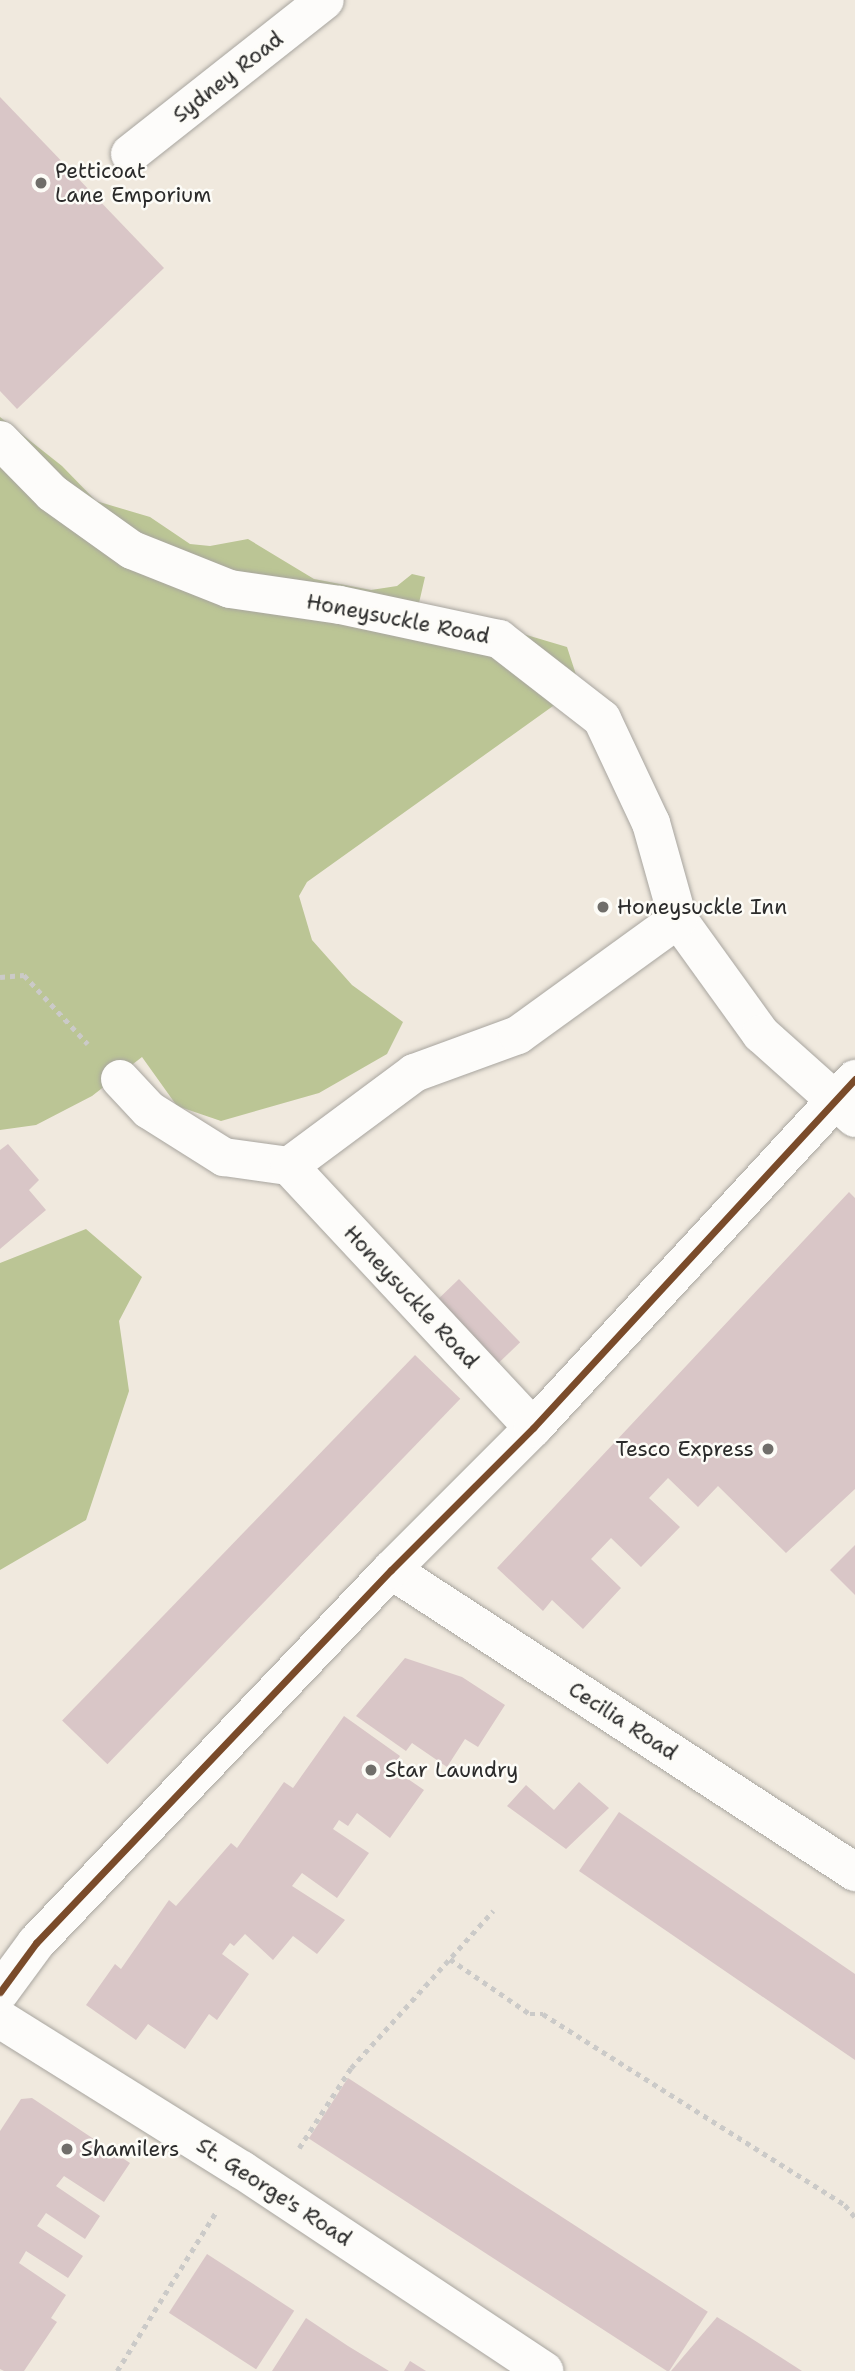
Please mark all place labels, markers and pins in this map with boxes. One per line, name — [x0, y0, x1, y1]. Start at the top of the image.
place label: Petticoat Lane Emporium — [55, 158, 211, 208]
marker: Petticoat Lane Emporium — [33, 175, 49, 191]
place label: Honeysuckle Inn — [617, 894, 787, 920]
marker: Honeysuckle Inn — [595, 899, 611, 915]
place label: Tesco Express — [616, 1436, 754, 1462]
marker: Tesco Express — [760, 1441, 776, 1457]
place label: Star Laundry — [385, 1757, 518, 1783]
marker: Star Laundry — [363, 1762, 379, 1778]
place label: Shamilers — [81, 2136, 179, 2162]
marker: Shamilers — [59, 2141, 75, 2157]

